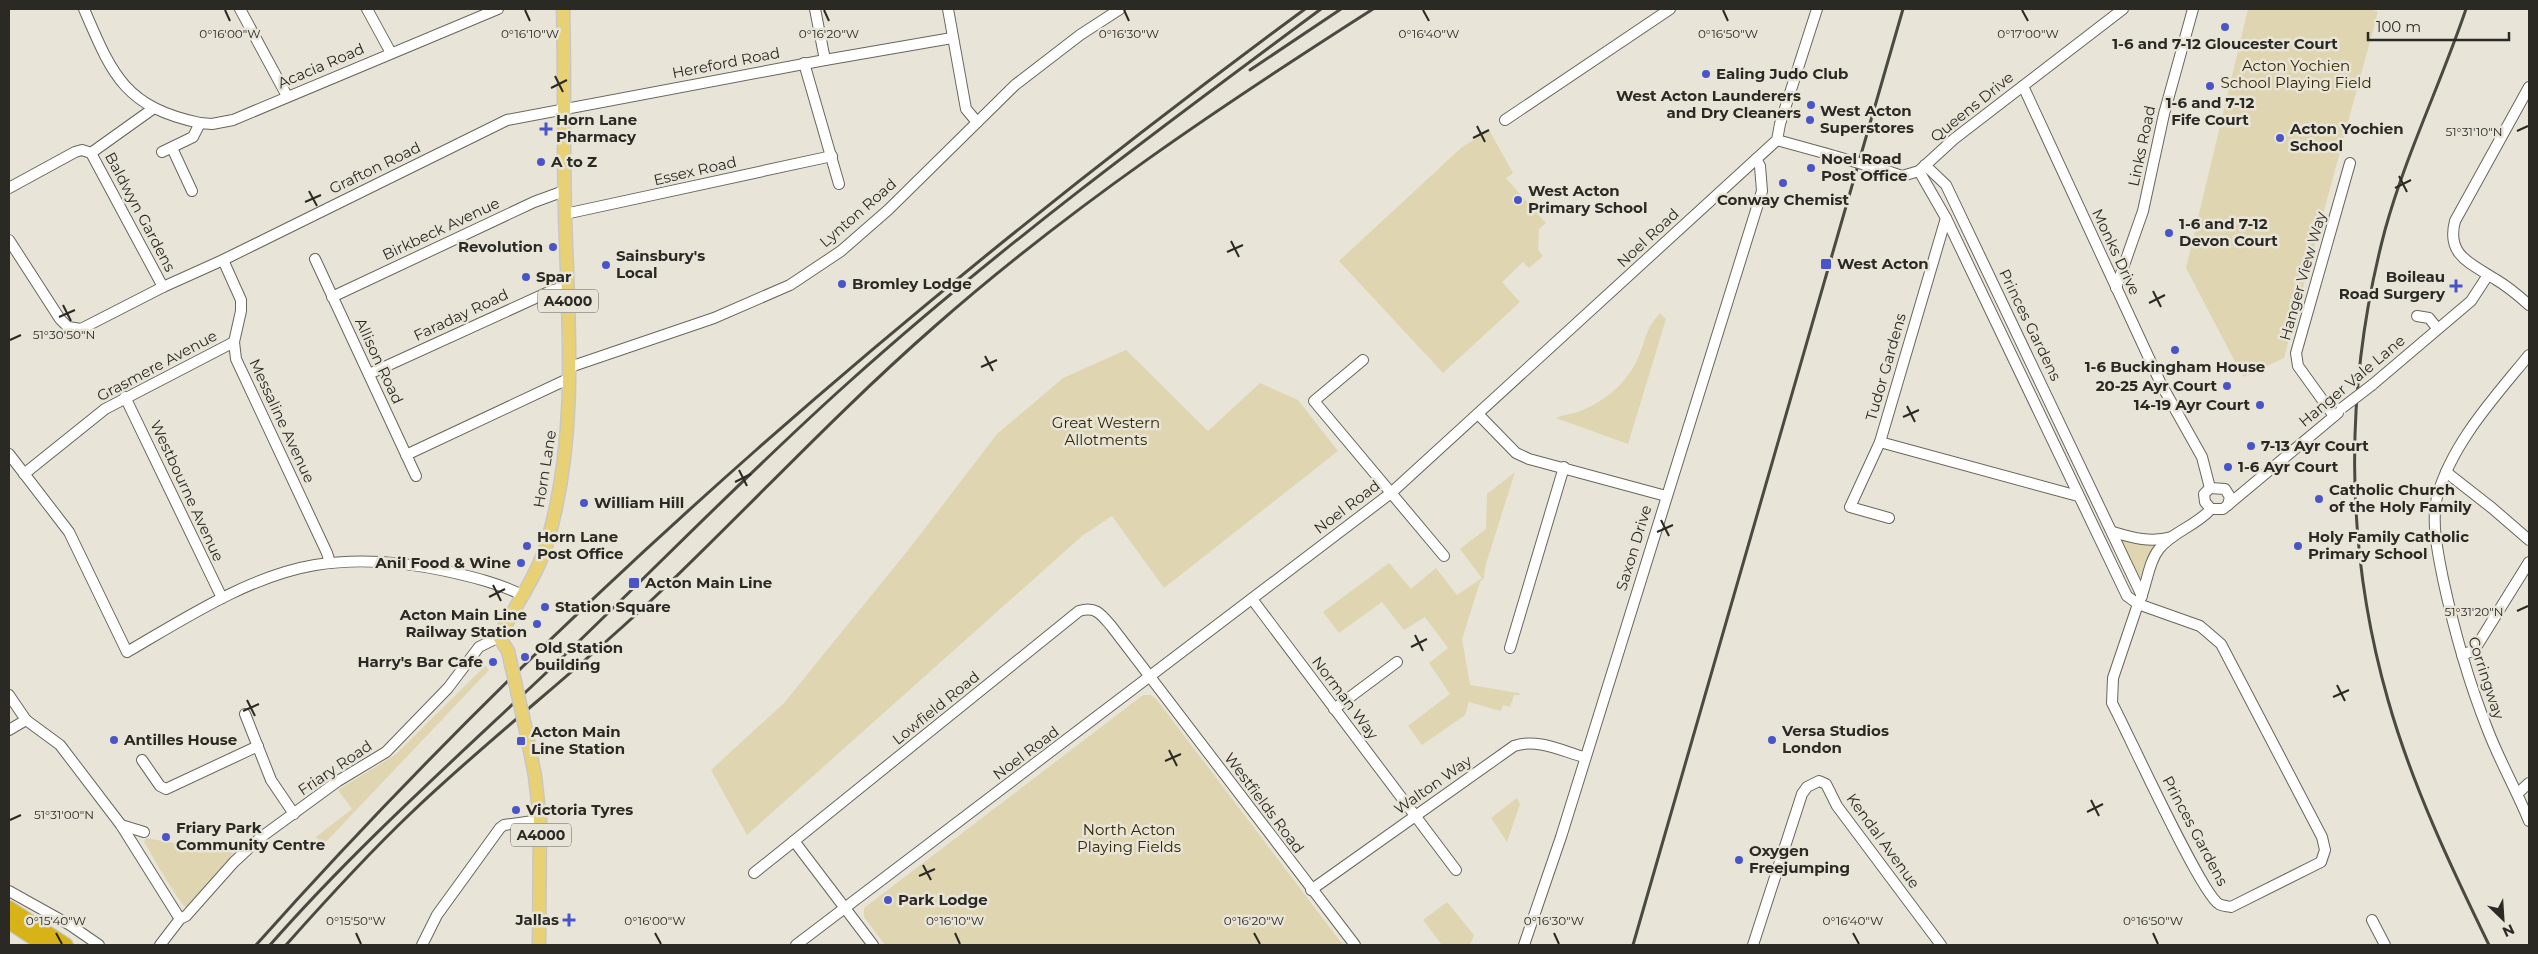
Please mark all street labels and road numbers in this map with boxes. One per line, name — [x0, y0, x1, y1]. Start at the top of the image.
street label: Acacia Road — [275, 39, 367, 92]
street label: Hereford Road — [670, 43, 782, 82]
street label: Queens Drive — [1926, 67, 2017, 146]
street label: Links Road — [2124, 104, 2159, 188]
street label: Grafton Road — [326, 137, 424, 198]
street label: Baldwyn Gardens — [101, 149, 180, 275]
street label: Essex Road — [652, 152, 738, 189]
street label: Lynton Road — [815, 174, 900, 251]
street label: Birkbeck Avenue — [379, 193, 502, 264]
street label: Noel Road — [1613, 204, 1683, 271]
street label: Monks Drive — [2088, 206, 2145, 298]
street label: Hanger View Way — [2275, 208, 2330, 343]
street label: Princes Gardens — [1995, 266, 2066, 384]
street label: Faraday Road — [410, 284, 511, 345]
road number: A4000 — [538, 290, 598, 312]
street label: Tudor Gardens — [1861, 311, 1910, 423]
street label: Allison Road — [351, 315, 408, 407]
street label: Grasmere Avenue — [93, 326, 220, 405]
street label: Hanger Vale Lane — [2295, 331, 2409, 431]
street label: Messaline Avenue — [245, 356, 320, 486]
street label: Westbourne Avenue — [146, 417, 229, 564]
street label: Horn Lane — [529, 429, 560, 509]
street label: Noel Road — [1310, 476, 1384, 538]
street label: Saxon Drive — [1611, 503, 1656, 593]
street label: Corringway — [2464, 634, 2509, 722]
street label: Norman Way — [1308, 652, 1383, 744]
street label: Lowfield Road — [888, 667, 983, 749]
street label: Noel Road — [989, 722, 1063, 784]
street label: Friary Road — [294, 736, 375, 799]
street label: Westfields Road — [1220, 749, 1308, 857]
street label: Walton Way — [1390, 750, 1476, 818]
street label: Princes Gardens — [2158, 772, 2232, 889]
street label: Kendal Avenue — [1842, 789, 1924, 892]
road number: A4000 — [511, 824, 571, 846]

